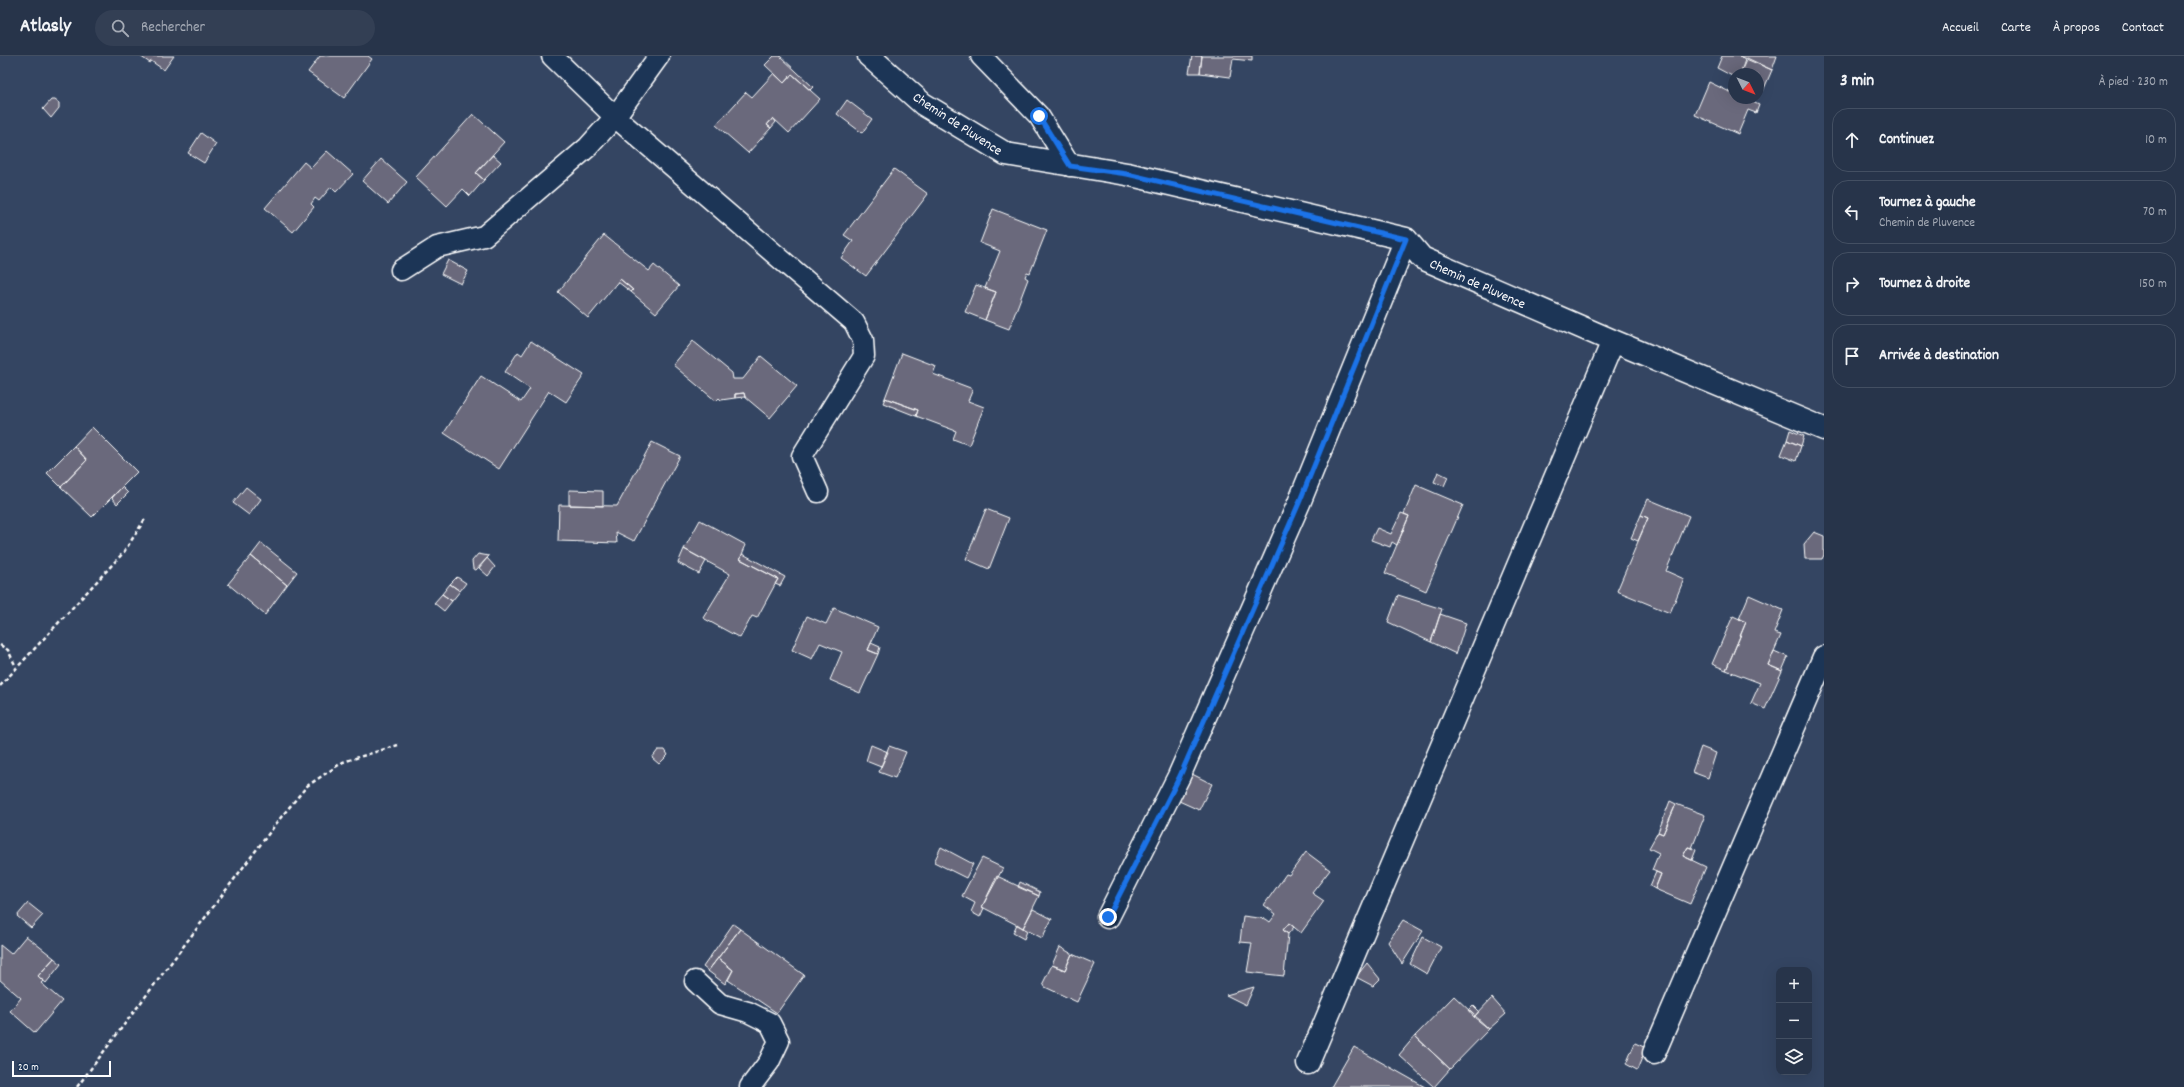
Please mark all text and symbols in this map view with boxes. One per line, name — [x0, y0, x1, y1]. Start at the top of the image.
search box — [95, 10, 375, 46]
text: Atlasly — [20, 14, 71, 41]
icon: search — [109, 17, 131, 39]
text: Rechercher — [141, 17, 205, 39]
text: Accueil — [1942, 18, 1979, 38]
text: Carte — [2001, 18, 2031, 38]
text: À propos — [2053, 18, 2100, 38]
text: Contact — [2122, 18, 2164, 38]
north arrow — [1728, 68, 1764, 104]
text: 3 min — [1840, 70, 1874, 94]
text: À pied · 230 m — [2099, 73, 2168, 92]
street label: Chemin de Pluvence — [908, 88, 1006, 161]
route start — [1030, 107, 1048, 125]
icon: ahead — [1841, 129, 1863, 151]
text: Continuez — [1879, 129, 1934, 151]
text: 10 m — [2145, 131, 2167, 150]
text: Tournez à gauche — [1879, 192, 1976, 214]
icon: left — [1841, 201, 1863, 223]
text: 70 m — [2143, 203, 2167, 222]
text: Chemin de Pluvence — [1879, 214, 1975, 233]
street label: Chemin de Pluvence — [1426, 255, 1528, 315]
icon: right — [1841, 273, 1863, 295]
text: Tournez à droite — [1879, 273, 1970, 295]
text: 150 m — [2139, 275, 2167, 294]
icon: arrive — [1841, 345, 1863, 367]
text: Arrivée à destination — [1879, 345, 1999, 367]
route end — [1099, 908, 1117, 926]
map controls — [1776, 967, 1812, 1075]
button: + — [1776, 967, 1812, 1003]
button: − — [1776, 1003, 1812, 1039]
button: layers — [1776, 1039, 1812, 1075]
scale bar — [12, 1059, 111, 1078]
text: 20 m — [18, 1060, 39, 1076]

